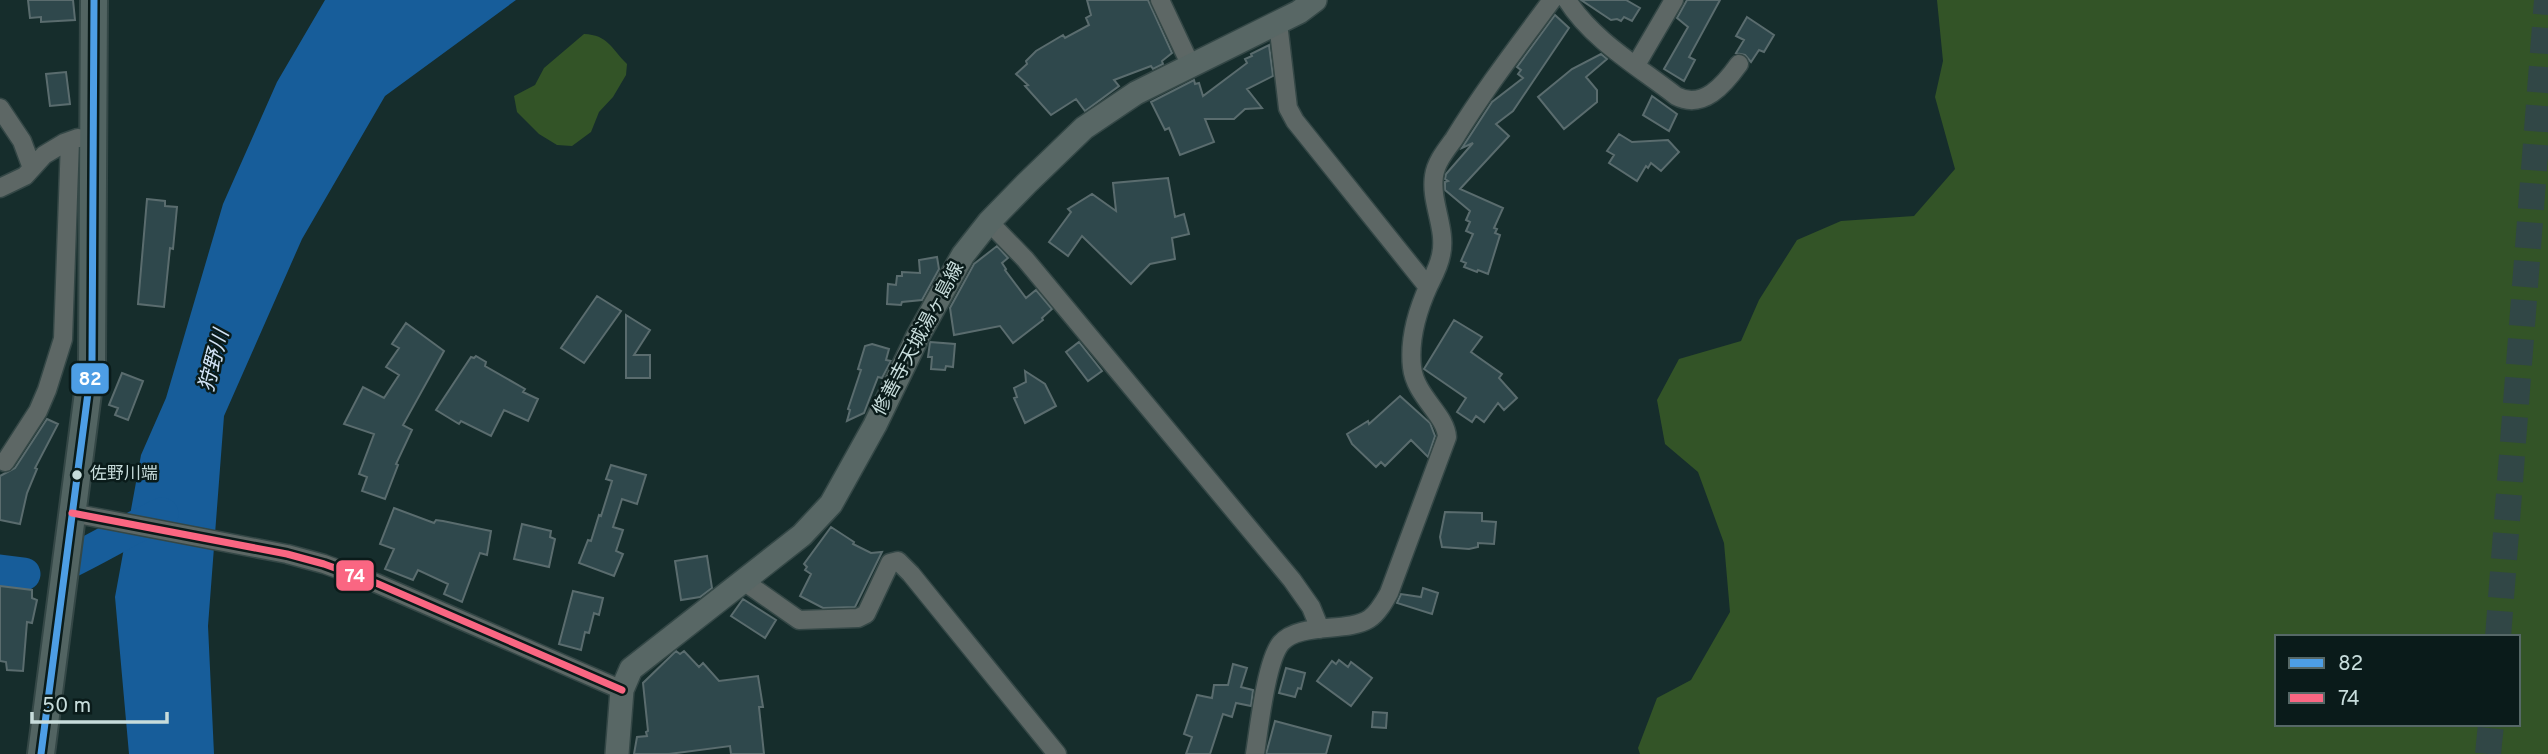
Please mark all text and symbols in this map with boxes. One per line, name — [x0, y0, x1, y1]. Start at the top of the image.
street label: 修善寺天城湯ヶ島線 — [868, 258, 970, 420]
water label: 狩野川 — [194, 325, 237, 395]
line badge: 82 — [70, 362, 110, 395]
text: 82 — [78, 368, 102, 392]
place label: 佐野川端 — [90, 464, 158, 486]
marker: 佐野川端 — [70, 468, 84, 482]
line badge: 74 — [335, 559, 375, 592]
text: 74 — [345, 565, 365, 589]
legend — [2275, 635, 2520, 726]
text: 82 — [2338, 651, 2363, 678]
scale bar — [32, 680, 166, 724]
text: 74 — [2338, 686, 2360, 713]
text: 50 m — [42, 693, 91, 720]

